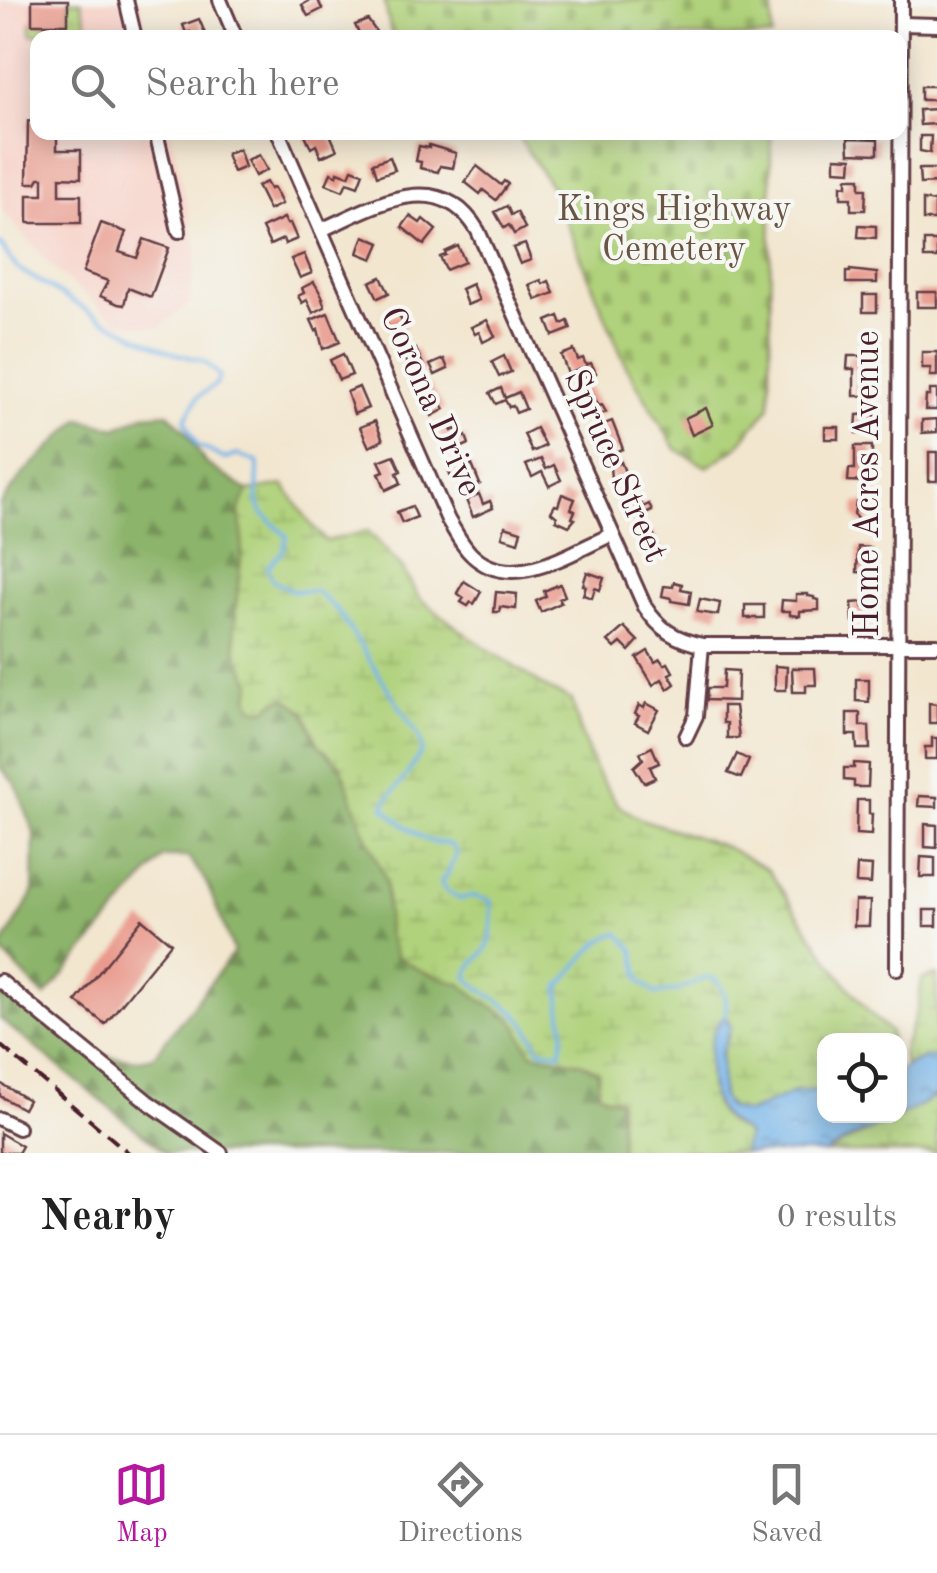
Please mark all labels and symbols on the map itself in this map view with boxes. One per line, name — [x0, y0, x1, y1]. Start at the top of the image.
park label: Kings Highway Cemetery — [557, 193, 792, 268]
street label: Corona Drive — [373, 302, 487, 502]
street label: Home Acres Avenue — [851, 330, 886, 638]
street label: Spruce Street — [557, 364, 673, 568]

